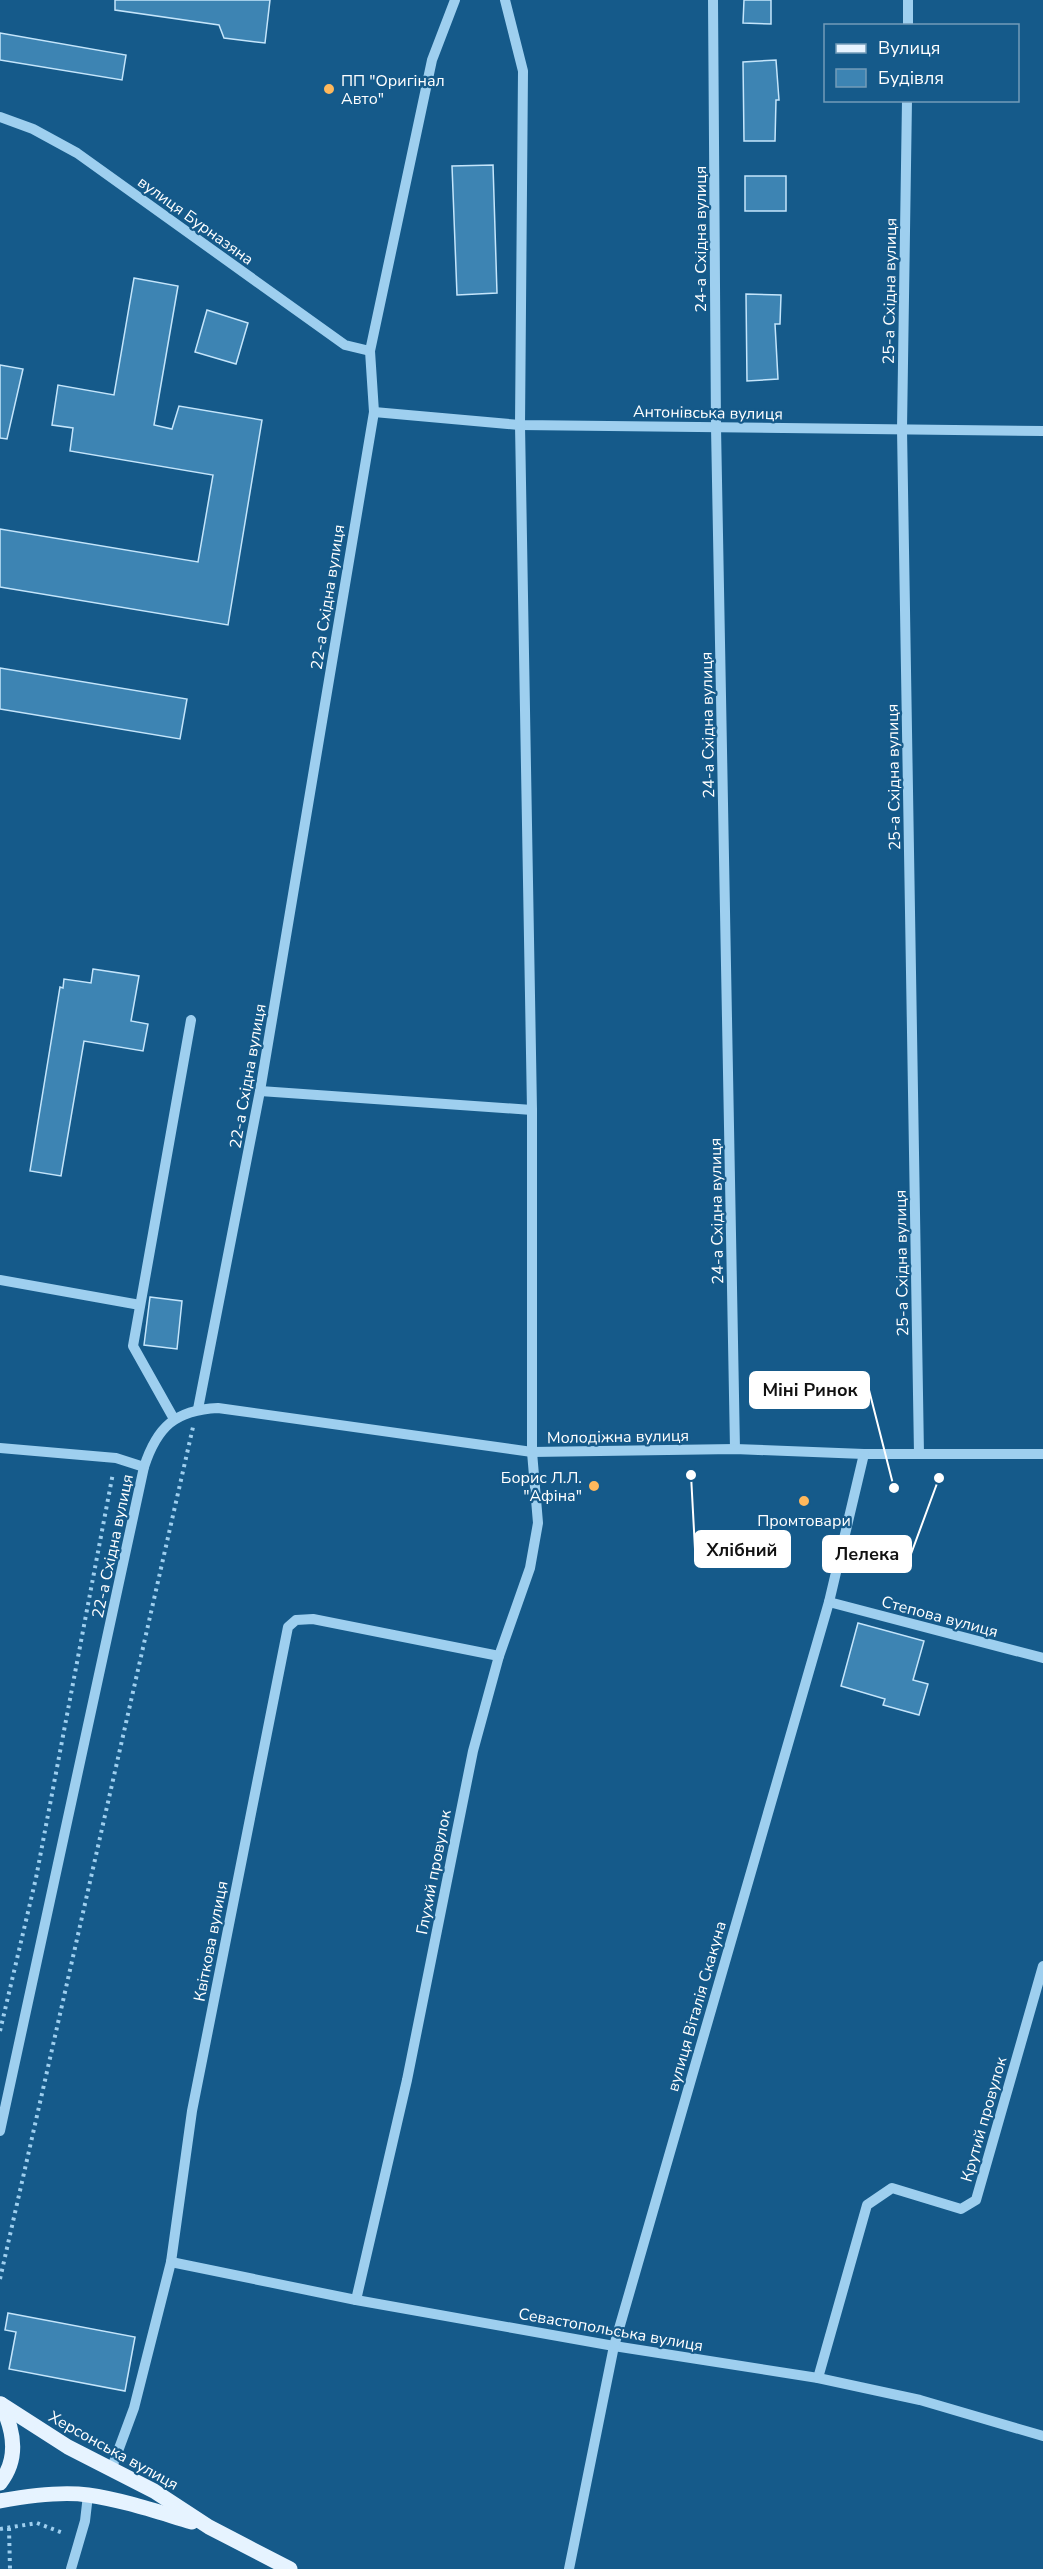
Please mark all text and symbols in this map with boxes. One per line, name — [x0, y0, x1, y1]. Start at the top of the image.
legend — [824, 24, 1019, 102]
text: Вулиця — [878, 36, 940, 60]
text: Будівля — [878, 66, 944, 90]
place label: ПП "Оригінал Авто" — [341, 70, 445, 110]
marker: ПП "Оригінал Авто" — [322, 82, 336, 96]
street label: 24-а Східна вулиця — [690, 166, 712, 312]
street label: вулиця Бурназяна — [133, 171, 258, 270]
street label: 25-а Східна вулиця — [878, 217, 902, 365]
street label: Антонівська вулиця — [633, 401, 783, 425]
street label: 22-а Східна вулиця — [306, 523, 350, 671]
street label: 24-а Східна вулиця — [696, 651, 720, 799]
street label: 25-а Східна вулиця — [882, 703, 906, 851]
street label: 22-а Східна вулиця — [224, 1002, 272, 1150]
street label: 24-а Східна вулиця — [705, 1137, 729, 1285]
street label: 25-а Східна вулиця — [890, 1189, 914, 1337]
callout: Міні Ринок — [750, 1372, 869, 1408]
text: Міні Ринок — [762, 1378, 859, 1402]
street label: Молодіжна вулиця — [547, 1425, 689, 1449]
place label: Борис Л.Л. "Афіна" — [501, 1467, 582, 1507]
street label: 22-а Східна вулиця — [87, 1472, 139, 1620]
marker: Борис Л.Л. "Афіна" — [587, 1479, 601, 1493]
marker: Промтовари — [797, 1494, 811, 1508]
place label: Промтовари — [757, 1510, 851, 1532]
callout: Хлібний — [695, 1531, 790, 1567]
callout: Лелека — [823, 1536, 911, 1572]
text: Хлібний — [706, 1538, 778, 1562]
text: Лелека — [835, 1542, 899, 1566]
street label: Степова вулиця — [879, 1591, 1000, 1643]
street label: Глухий провулок — [411, 1807, 457, 1936]
street label: Квіткова вулиця — [189, 1879, 233, 2003]
street label: вулиця Віталія Скакуна — [662, 1918, 732, 2094]
street label: Крутий провулок — [956, 2054, 1012, 2184]
street label: Севастопольська вулиця — [517, 2303, 705, 2357]
street label: Херсонська вулиця — [45, 2406, 182, 2496]

